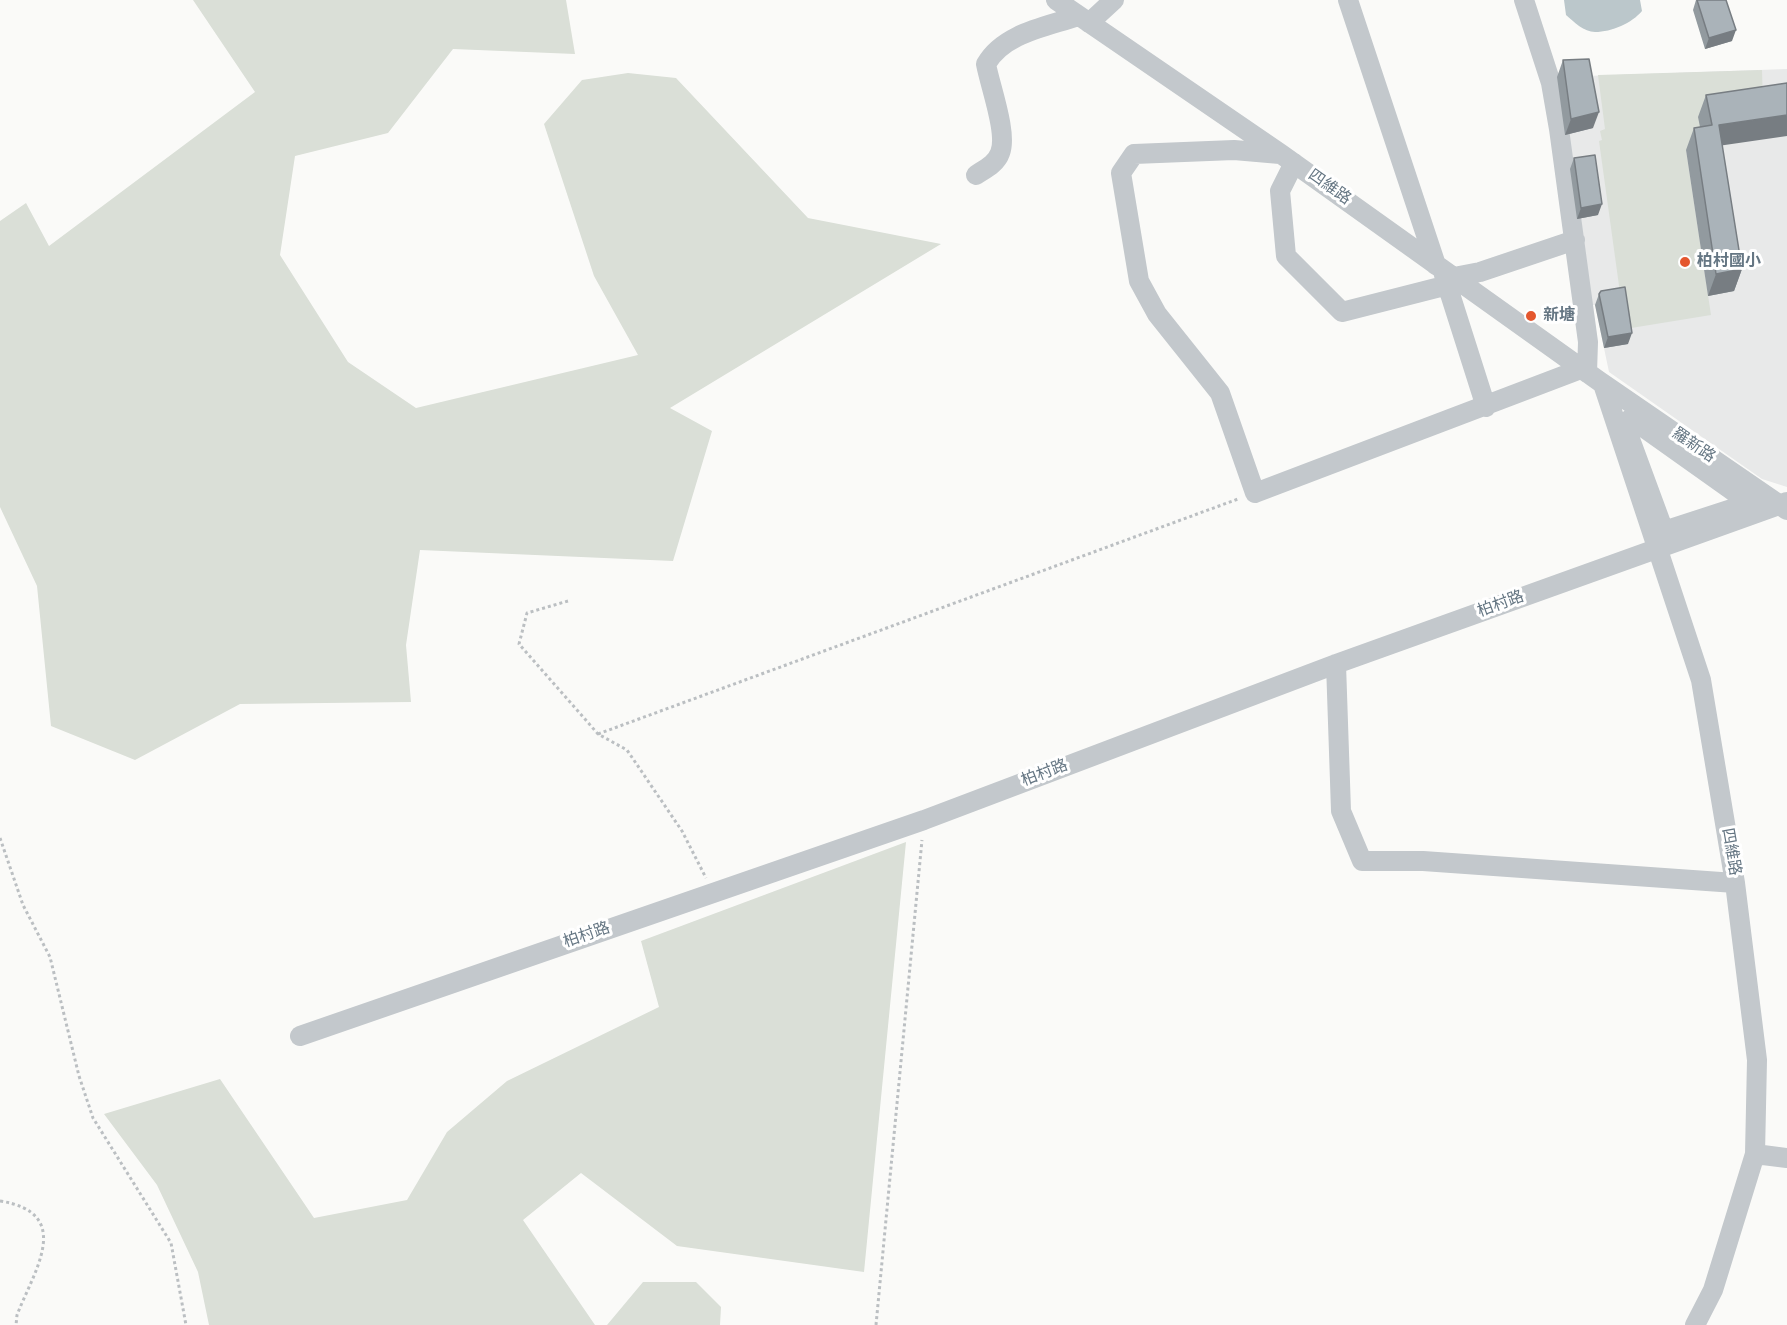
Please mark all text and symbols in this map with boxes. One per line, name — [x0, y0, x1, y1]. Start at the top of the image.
street label: 四維路 — [1304, 166, 1354, 210]
place label: 柏村國小 — [1697, 252, 1761, 272]
marker: 柏村國小 — [1678, 255, 1692, 269]
place label: 新塘 — [1543, 306, 1575, 326]
marker: 新塘 — [1524, 309, 1538, 323]
street label: 羅新路 — [1668, 425, 1718, 467]
street label: 柏村路 — [1475, 588, 1527, 622]
street label: 柏村路 — [1019, 756, 1071, 792]
street label: 四維路 — [1716, 827, 1744, 877]
street label: 柏村路 — [561, 919, 613, 953]

